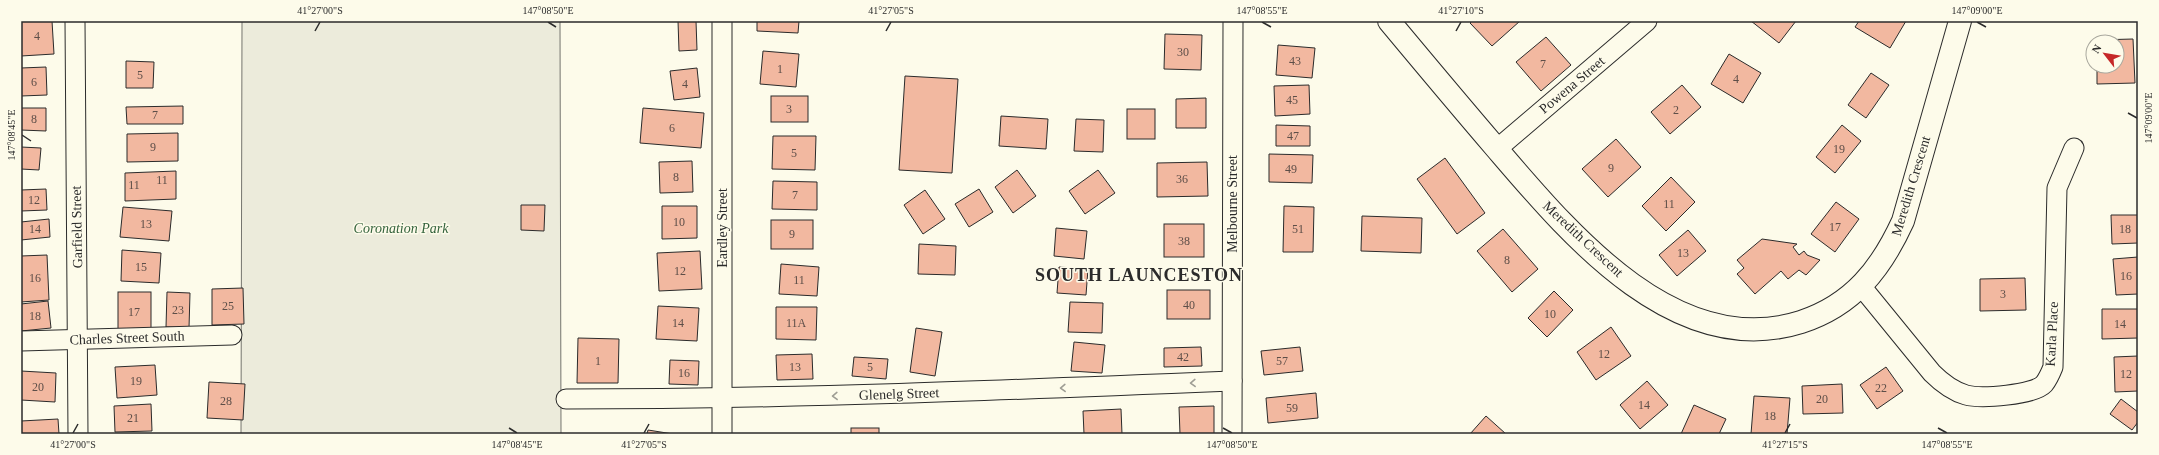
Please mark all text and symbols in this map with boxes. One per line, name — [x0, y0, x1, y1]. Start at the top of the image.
text: 41°27'00"S — [297, 5, 343, 16]
text: 147°08'50"E — [523, 5, 574, 16]
text: 41°27'05"S — [868, 5, 914, 16]
text: 147°08'55"E — [1237, 5, 1288, 16]
text: 41°27'10"S — [1438, 5, 1484, 16]
text: 147°09'00"E — [1952, 5, 2003, 16]
house number: 4 — [34, 29, 40, 43]
north arrow — [2085, 34, 2125, 74]
text: N — [2089, 42, 2104, 55]
house number: 30 — [1177, 45, 1189, 59]
street label: Powena Street — [1536, 53, 1608, 117]
house number: 43 — [1289, 54, 1301, 68]
house number: 7 — [1540, 57, 1546, 71]
house number: 1 — [777, 62, 783, 76]
house number: 5 — [137, 68, 143, 82]
house number: 4 — [1733, 72, 1739, 86]
house number: 6 — [31, 75, 37, 89]
house number: 4 — [682, 77, 688, 91]
house number: 45 — [1286, 93, 1298, 107]
text: 147°09'00"E — [2143, 93, 2154, 144]
house number: 3 — [786, 102, 792, 116]
house number: 2 — [1673, 103, 1679, 117]
house number: 7 — [152, 108, 158, 122]
text: 147°08'45"E — [6, 110, 17, 161]
house number: 8 — [31, 112, 37, 126]
house number: 6 — [669, 121, 675, 135]
house number: 47 — [1287, 129, 1299, 143]
street label: Meredith Crescent — [1889, 134, 1933, 238]
house number: 9 — [150, 140, 156, 154]
house number: 19 — [1833, 142, 1845, 156]
house number: 5 — [791, 146, 797, 160]
street label: Melbourne Street — [1225, 155, 1240, 253]
house number: 9 — [1608, 161, 1614, 175]
house number: 49 — [1285, 162, 1297, 176]
house number: 8 — [673, 170, 679, 184]
house number: 36 — [1176, 172, 1188, 186]
house number: 11 — [156, 173, 168, 187]
house number: 11 — [128, 178, 140, 192]
street label: Garfield Street — [69, 185, 85, 269]
street label: Eardley Street — [715, 188, 730, 268]
house number: 7 — [792, 188, 798, 202]
house number: 12 — [28, 193, 40, 207]
house number: 11 — [1663, 197, 1675, 211]
street label: Meredith Crescent — [1540, 198, 1626, 280]
house number: 10 — [673, 215, 685, 229]
house number: 13 — [140, 217, 152, 231]
house number: 17 — [1829, 220, 1841, 234]
park label: Coronation Park — [354, 221, 449, 236]
house number: 14 — [29, 222, 41, 236]
house number: 51 — [1292, 222, 1304, 236]
house number: 18 — [2119, 222, 2131, 236]
house number: 9 — [789, 227, 795, 241]
house number: 38 — [1178, 234, 1190, 248]
house number: 13 — [1677, 246, 1689, 260]
house number: 8 — [1504, 253, 1510, 267]
house number: 15 — [135, 260, 147, 274]
house number: 12 — [674, 264, 686, 278]
district label: SOUTH LAUNCESTON — [1035, 265, 1243, 285]
house number: 16 — [2120, 269, 2132, 283]
house number: 16 — [29, 271, 41, 285]
house number: 11 — [793, 273, 805, 287]
house number: 3 — [2000, 287, 2006, 301]
house number: 40 — [1183, 298, 1195, 312]
house number: 25 — [222, 299, 234, 313]
street label: Karla Place — [2043, 301, 2061, 367]
house number: 23 — [172, 303, 184, 317]
house number: 17 — [128, 305, 140, 319]
house number: 10 — [1544, 307, 1556, 321]
house number: 18 — [29, 309, 41, 323]
house number: 14 — [672, 316, 684, 330]
house number: 11A — [786, 316, 806, 330]
house number: 14 — [2114, 317, 2126, 331]
street label: Charles Street South — [69, 328, 185, 348]
house number: 12 — [1598, 347, 1610, 361]
house number: 42 — [1177, 350, 1189, 364]
house number: 1 — [595, 354, 601, 368]
house number: 57 — [1276, 354, 1288, 368]
house number: 13 — [789, 360, 801, 374]
house number: 5 — [867, 360, 873, 374]
house number: 16 — [678, 366, 690, 380]
house number: 12 — [2120, 367, 2132, 381]
house number: 19 — [130, 374, 142, 388]
one-way arrow — [1190, 379, 1196, 387]
house number: 20 — [32, 380, 44, 394]
house number: 22 — [1875, 381, 1887, 395]
one-way arrow — [1060, 384, 1066, 393]
street label: Glenelg Street — [859, 385, 940, 403]
one-way arrow — [832, 391, 838, 400]
house number: 20 — [1816, 392, 1828, 406]
house number: 28 — [220, 394, 232, 408]
house number: 14 — [1638, 398, 1650, 412]
house number: 59 — [1286, 401, 1298, 415]
house number: 18 — [1764, 409, 1776, 423]
house number: 21 — [127, 411, 139, 425]
text: 41°27'00"S — [50, 439, 96, 450]
text: 147°08'45"E — [492, 439, 543, 450]
text: 41°27'05"S — [621, 439, 667, 450]
text: 147°08'50"E — [1207, 439, 1258, 450]
text: 41°27'15"S — [1762, 439, 1808, 450]
text: 147°08'55"E — [1922, 439, 1973, 450]

